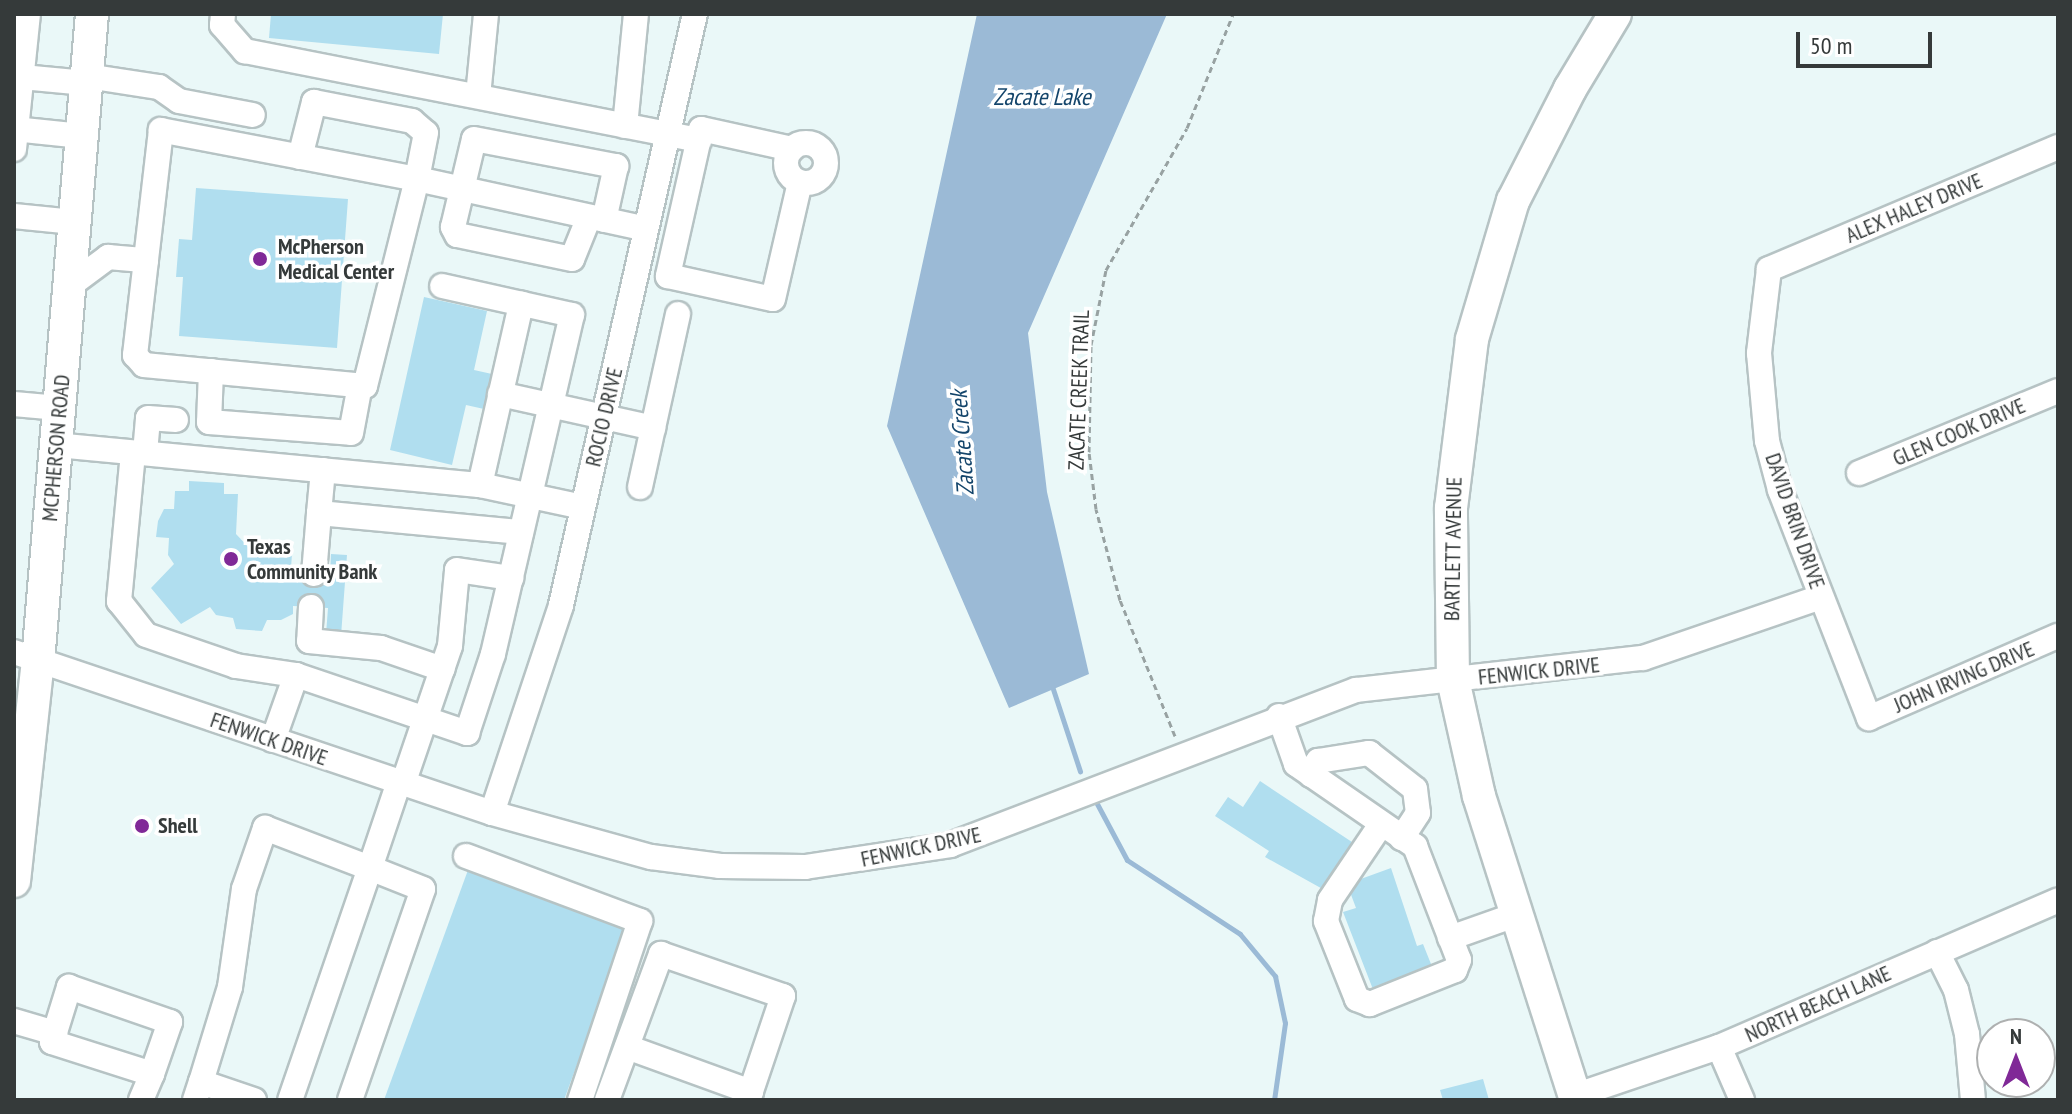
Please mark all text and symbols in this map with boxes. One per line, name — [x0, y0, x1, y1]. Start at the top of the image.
scale bar — [1800, 16, 1936, 66]
text: 50 m — [1810, 30, 1852, 61]
water label: Zacate Lake — [993, 83, 1091, 111]
street label: ALEX HALEY DRIVE — [1841, 167, 1987, 249]
place label: McPherson Medical Center — [278, 233, 394, 284]
marker: McPherson Medical Center — [249, 248, 271, 270]
street label: ZACATE CREEK TRAIL — [1063, 309, 1095, 471]
street label: ROCIO DRIVE — [580, 365, 628, 469]
street label: MCPHERSON ROAD — [36, 373, 76, 523]
water label: Zacate Creek — [944, 389, 980, 497]
street label: GLEN COOK DRIVE — [1888, 392, 2030, 472]
street label: DAVID BRIN DRIVE — [1759, 450, 1831, 592]
street label: BARTLETT AVENUE — [1439, 476, 1467, 622]
place label: Texas Community Bank — [247, 533, 378, 584]
marker: Texas Community Bank — [222, 550, 240, 568]
street label: JOHN IRVING DRIVE — [1890, 636, 2038, 718]
street label: FENWICK DRIVE — [1477, 651, 1601, 691]
street label: FENWICK DRIVE — [207, 707, 331, 771]
place label: Shell — [158, 813, 198, 839]
marker: Shell — [133, 817, 151, 835]
street label: FENWICK DRIVE — [858, 821, 984, 873]
street label: NORTH BEACH LANE — [1741, 960, 1895, 1048]
north arrow — [1976, 1018, 2056, 1098]
text: N — [2010, 1022, 2022, 1050]

